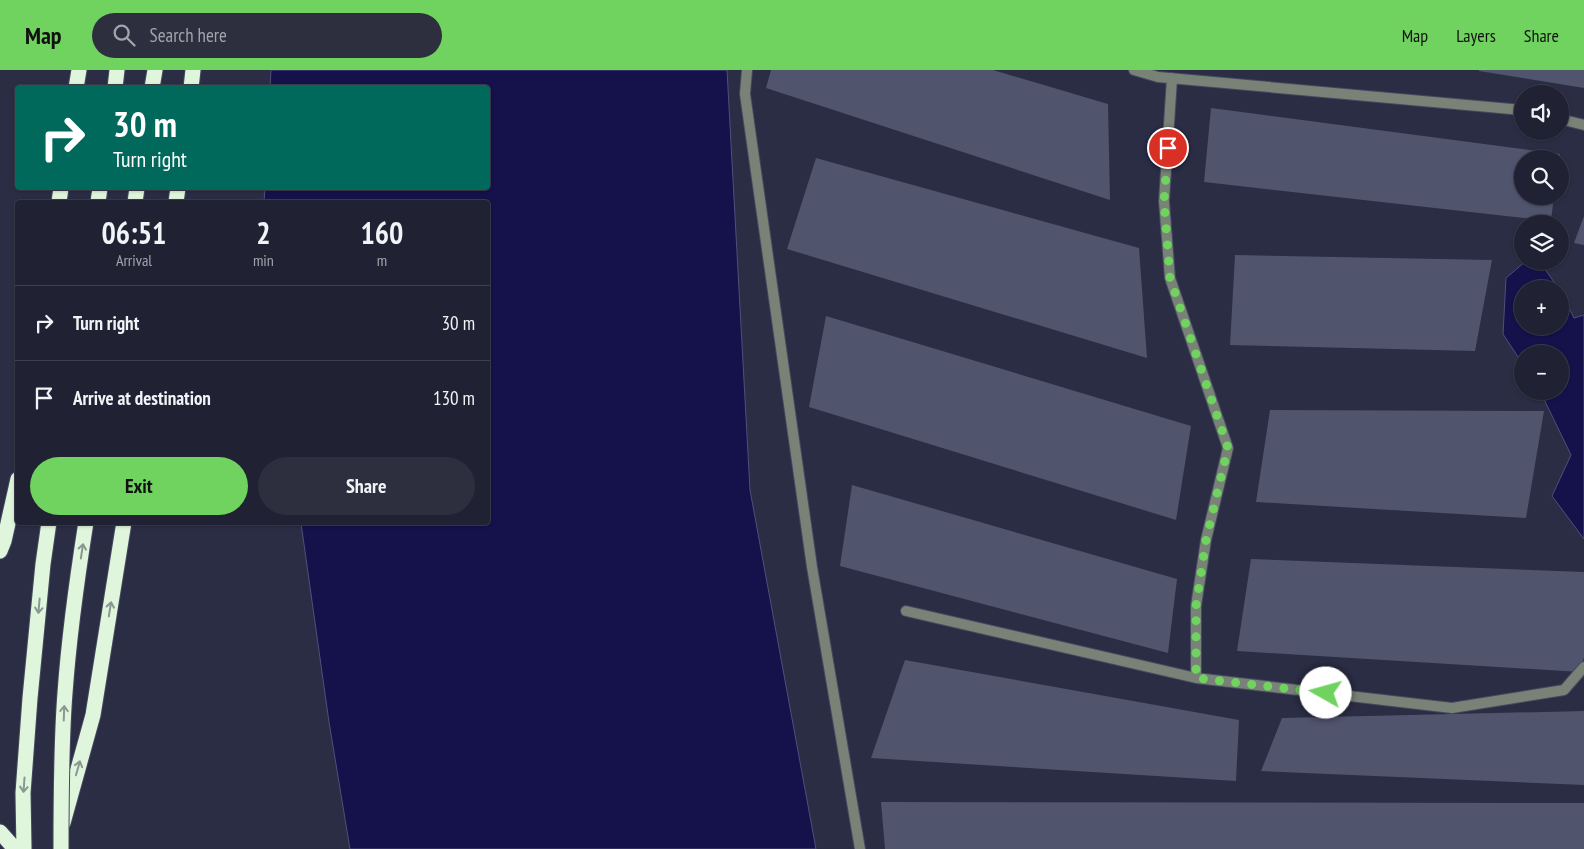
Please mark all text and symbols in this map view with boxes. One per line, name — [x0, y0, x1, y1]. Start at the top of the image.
search box — [92, 13, 442, 58]
text: Map — [25, 20, 62, 51]
icon: search — [110, 21, 138, 49]
text: Search here — [150, 23, 227, 47]
text: Map — [1402, 24, 1428, 47]
text: Layers — [1456, 24, 1496, 47]
text: Share — [1524, 24, 1559, 47]
map controls — [1514, 85, 1569, 400]
button: sound — [1514, 85, 1569, 140]
text: 30 m — [113, 101, 177, 147]
icon: right — [30, 105, 95, 170]
pin — [1147, 127, 1189, 169]
icon: arrive — [1154, 134, 1182, 162]
text: Turn right — [113, 145, 187, 173]
button: search — [1514, 150, 1569, 205]
text: 06:51 — [102, 213, 166, 252]
text: 2 — [256, 213, 271, 252]
text: 160 — [360, 213, 403, 252]
button: layers — [1514, 215, 1569, 270]
text: Arrival — [116, 250, 152, 270]
text: min — [253, 250, 274, 270]
text: m — [377, 250, 387, 270]
button: + — [1514, 280, 1569, 335]
icon: right — [30, 309, 58, 337]
text: Turn right — [73, 311, 139, 335]
text: 30 m — [442, 311, 475, 335]
button: − — [1514, 345, 1569, 400]
icon: arrive — [30, 384, 58, 412]
text: Arrive at destination — [73, 386, 211, 410]
text: 130 m — [433, 386, 475, 410]
button: Exit — [30, 457, 248, 515]
button: Share — [258, 457, 475, 515]
one-way arrow — [77, 544, 87, 560]
one-way arrow — [34, 597, 44, 613]
one-way arrow — [106, 602, 116, 618]
position arrow — [1299, 666, 1351, 718]
one-way arrow — [60, 705, 69, 721]
one-way arrow — [74, 761, 84, 777]
one-way arrow — [19, 777, 28, 793]

